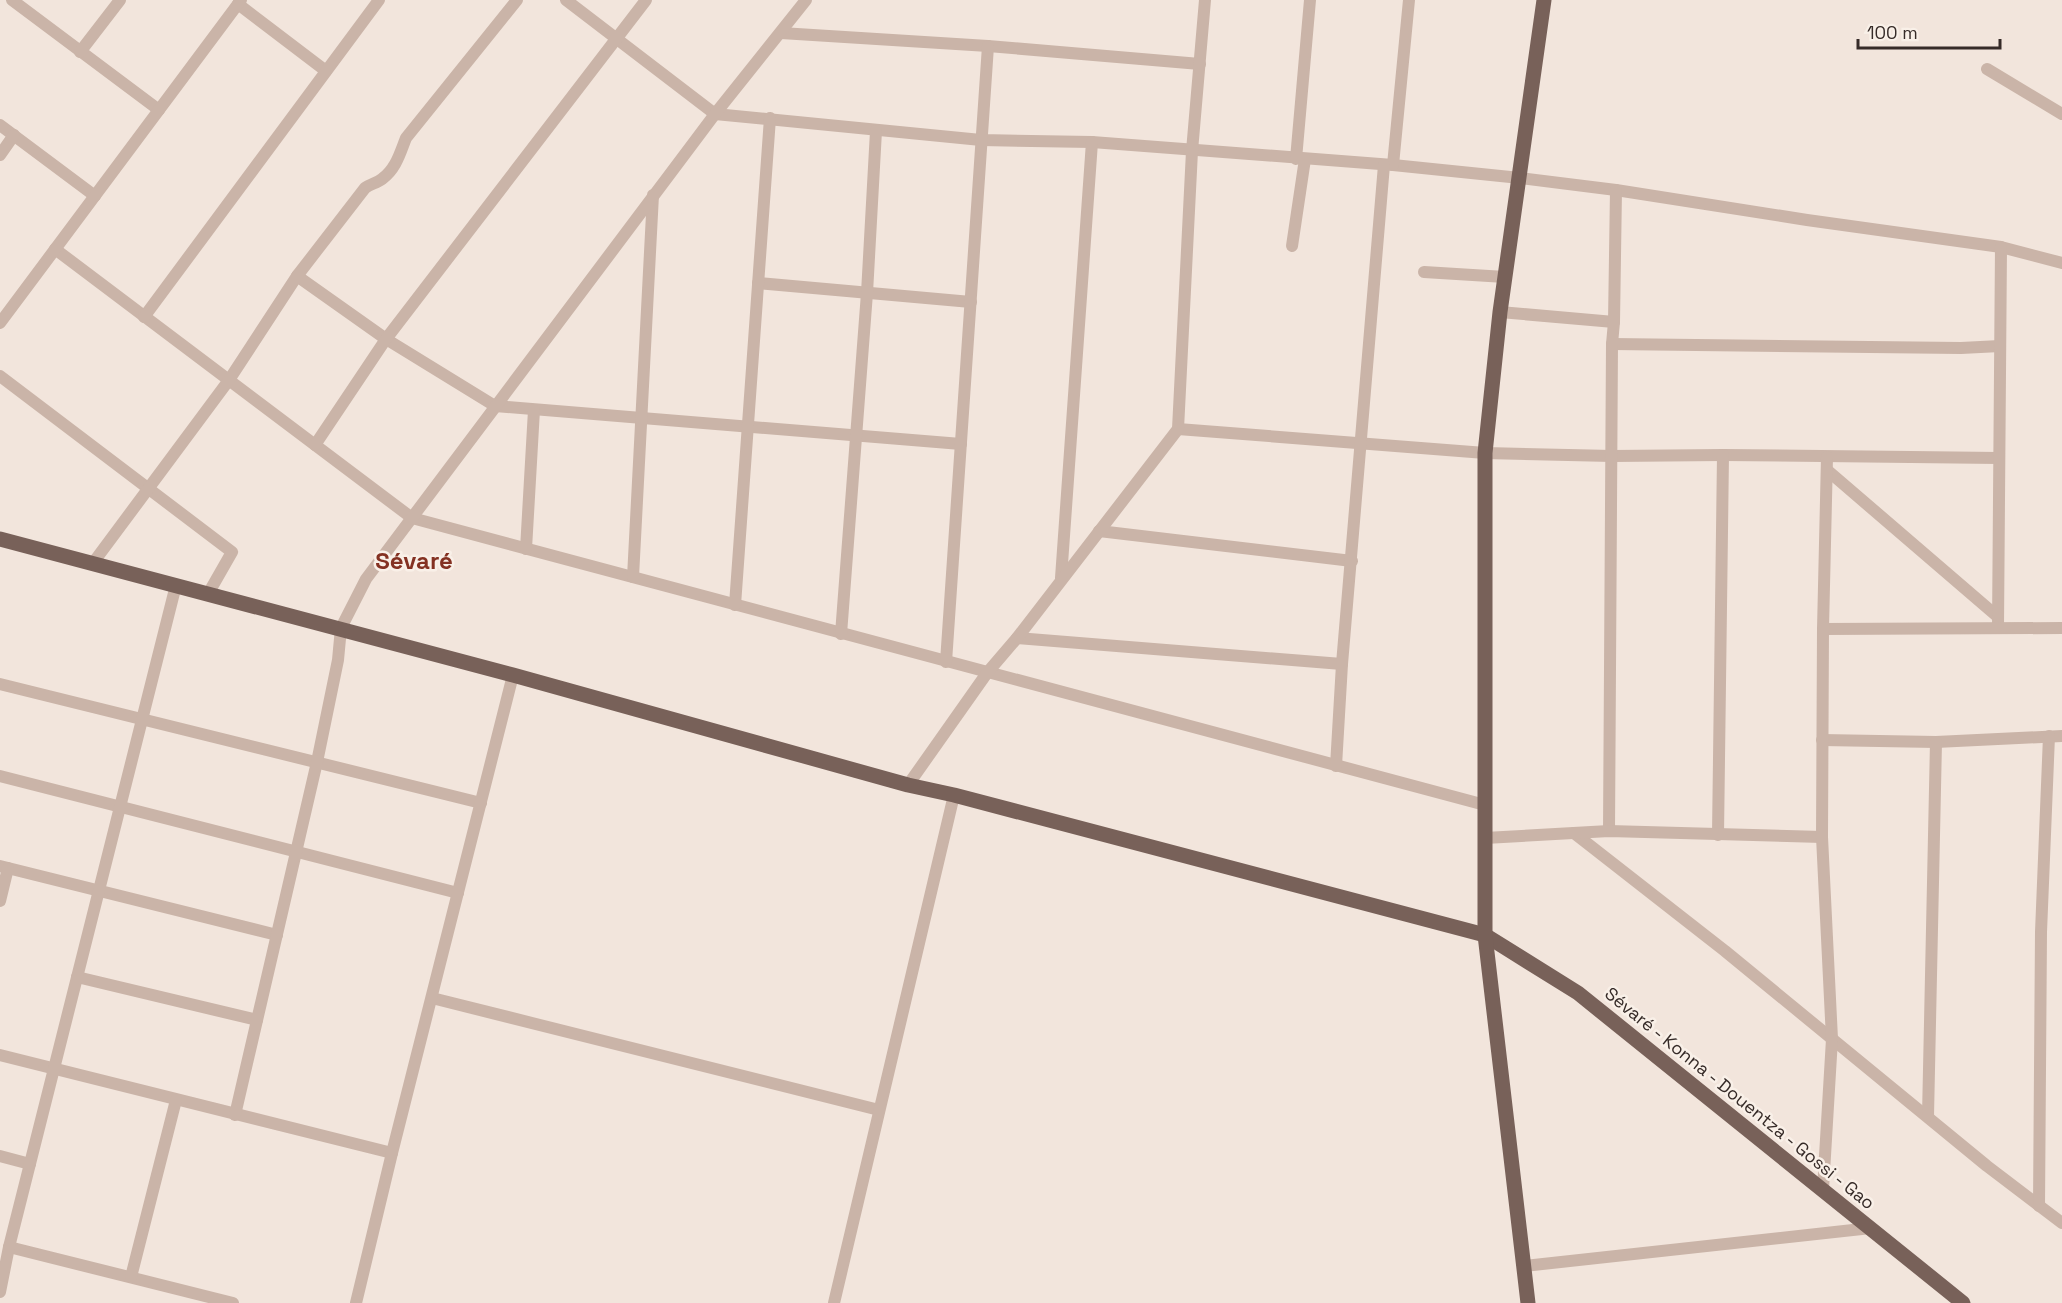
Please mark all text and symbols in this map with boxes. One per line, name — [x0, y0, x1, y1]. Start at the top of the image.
scale bar — [1858, 12, 2000, 50]
text: 100 m — [1867, 21, 1918, 44]
district label: Sévaré — [375, 545, 453, 576]
street label: Sévaré - Konna - Douentza - Gossi - Gao — [1600, 982, 1880, 1214]

